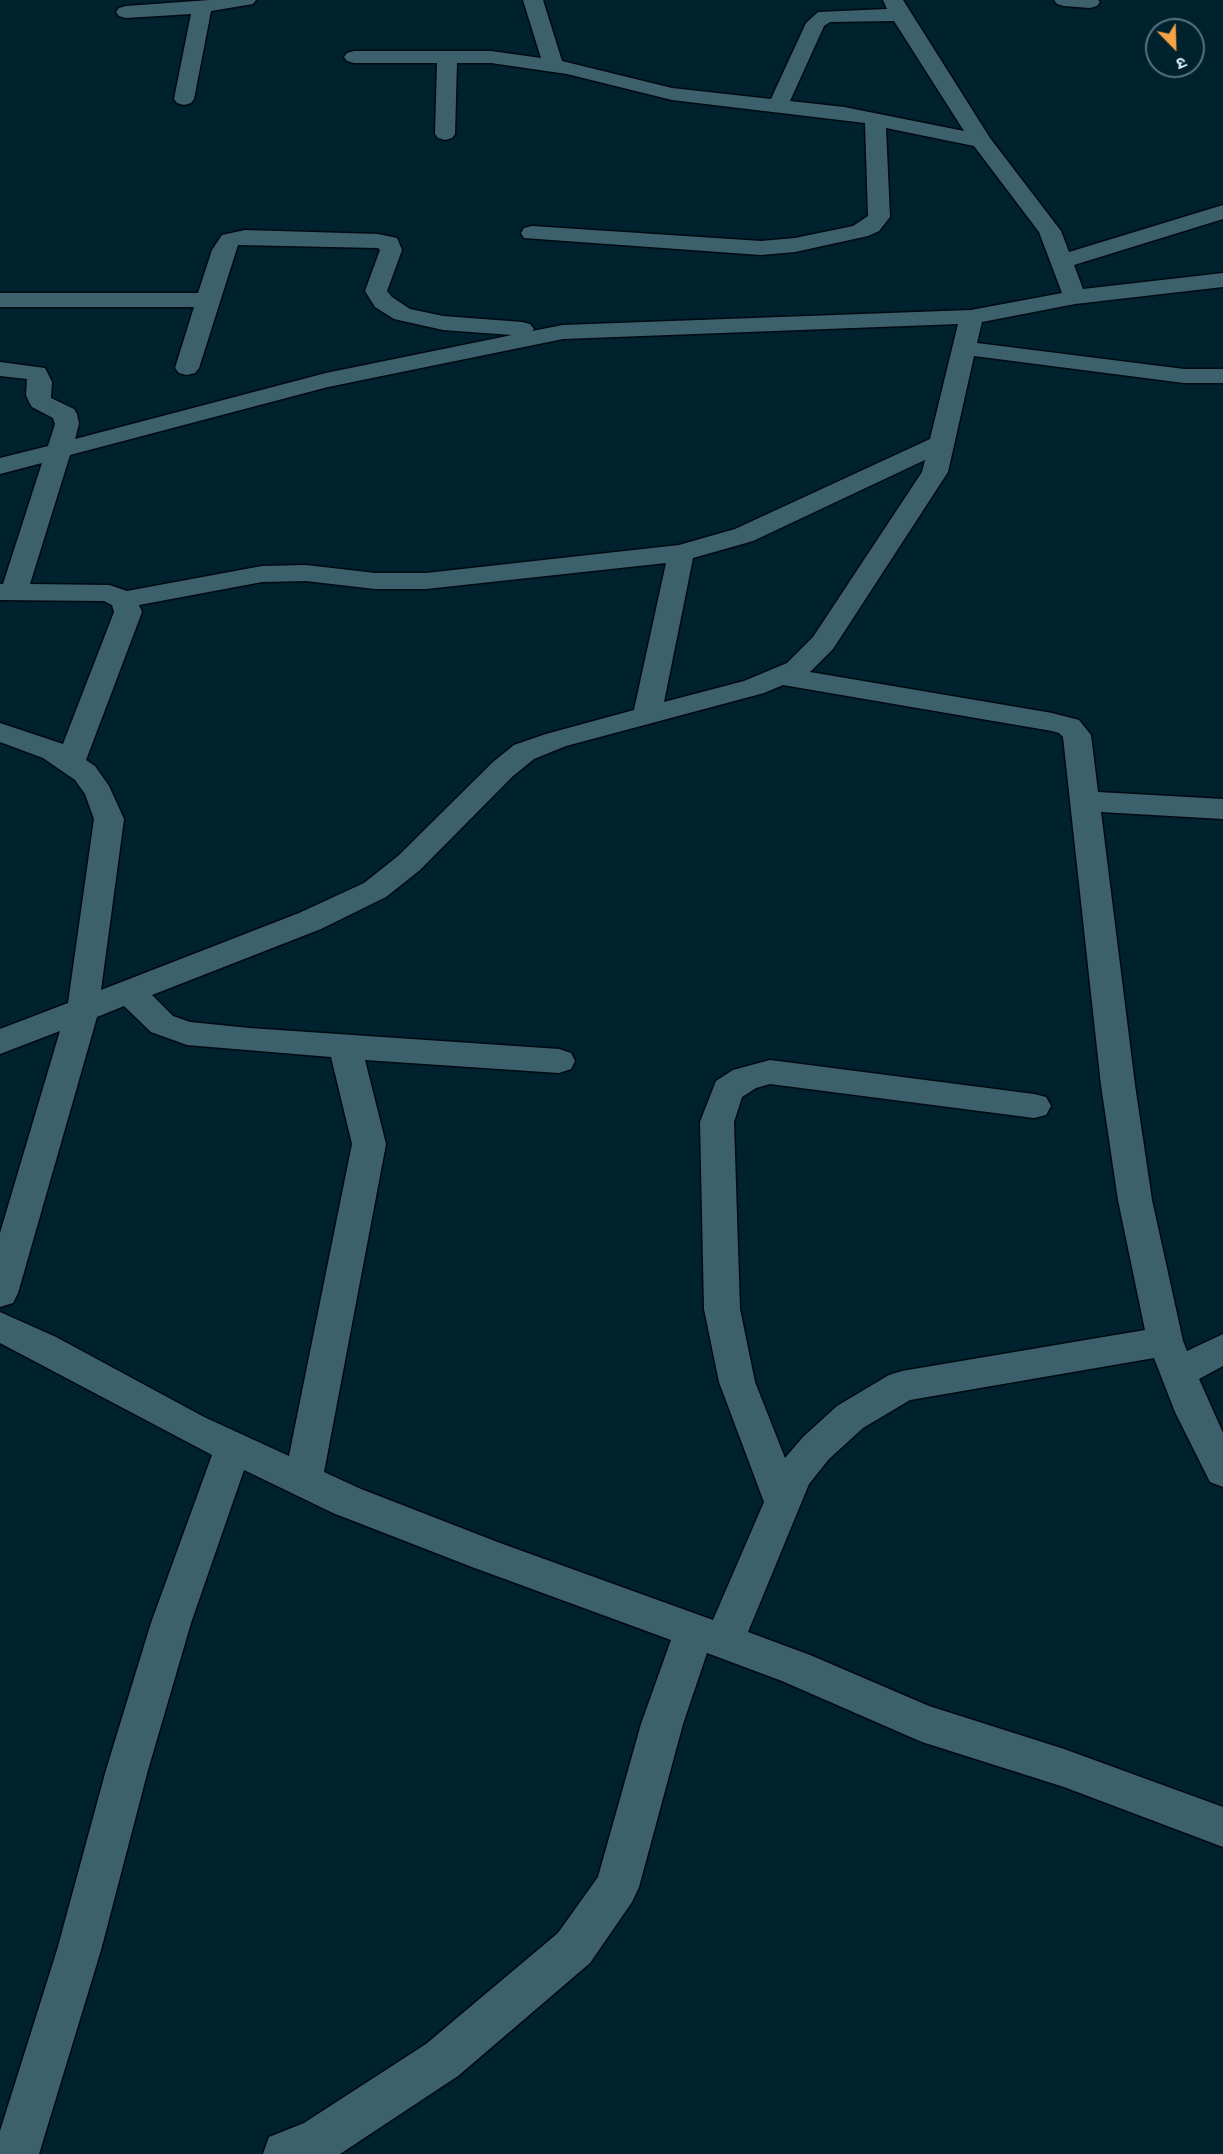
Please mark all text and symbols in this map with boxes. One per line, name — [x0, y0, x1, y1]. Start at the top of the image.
north arrow — [1145, 18, 1205, 78]
text: उ — [1173, 53, 1189, 74]

